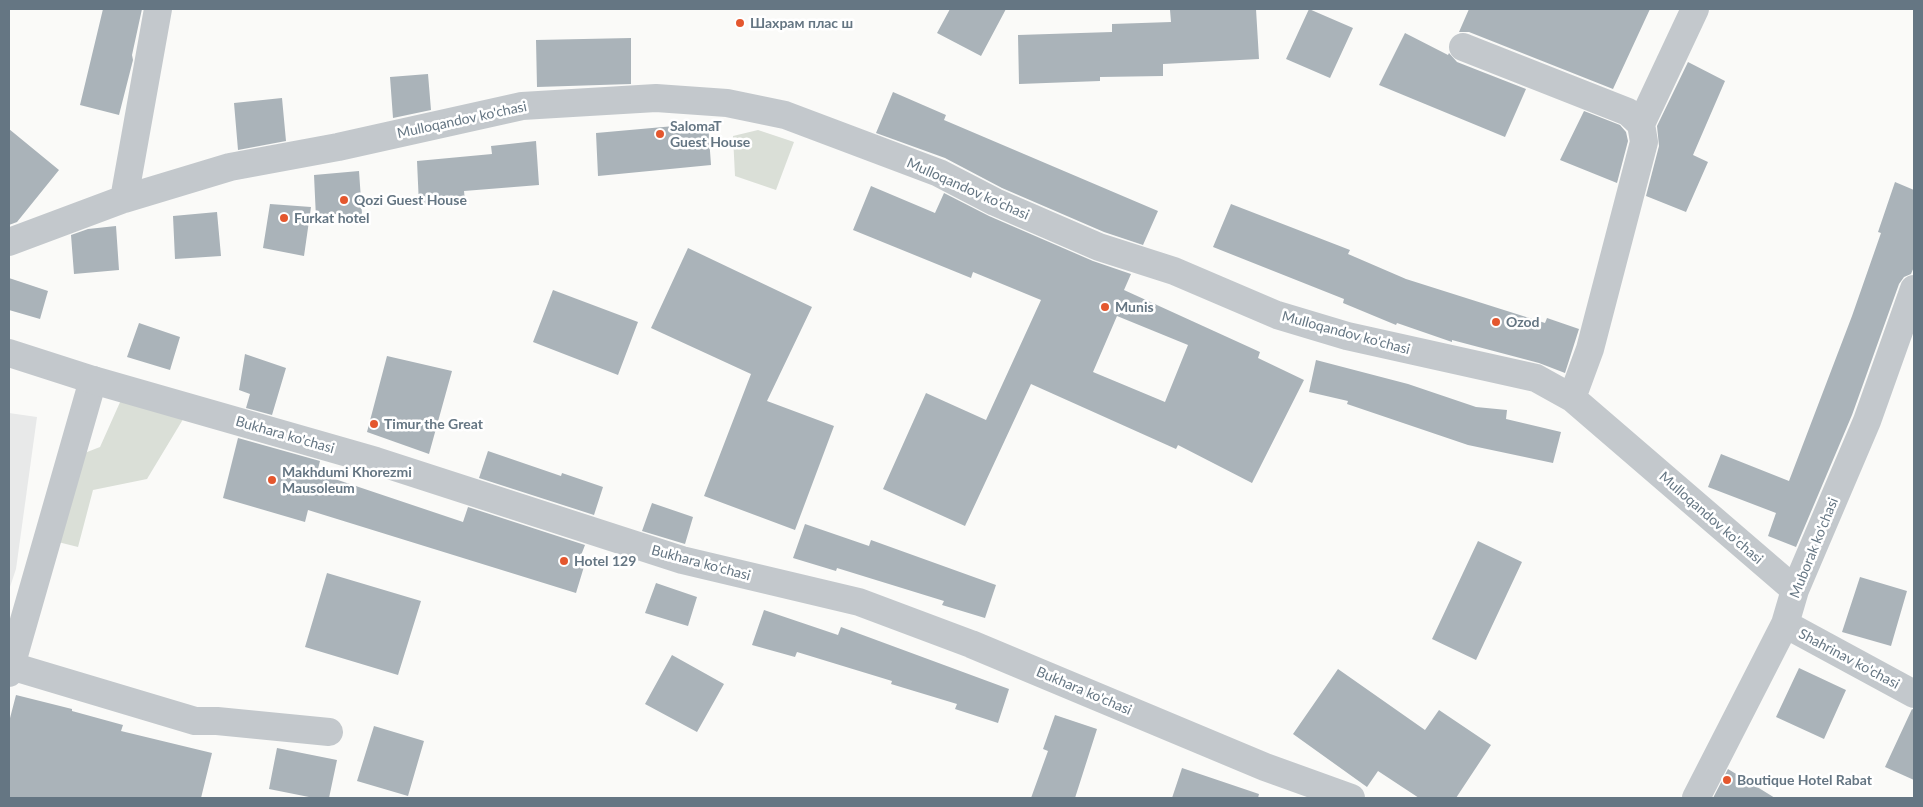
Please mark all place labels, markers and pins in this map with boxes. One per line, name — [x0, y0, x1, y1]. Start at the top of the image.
place label: Шахрам плас ш — [750, 15, 853, 31]
marker: Шахрам плас ш — [734, 17, 746, 29]
place label: SalomaT Guest House — [670, 118, 750, 150]
marker: SalomaT Guest House — [654, 128, 666, 140]
place label: Qozi Guest House — [354, 192, 467, 208]
marker: Qozi Guest House — [338, 194, 350, 206]
place label: Furkat hotel — [294, 210, 370, 226]
marker: Furkat hotel — [278, 212, 290, 224]
place label: Munis — [1115, 299, 1154, 315]
marker: Munis — [1099, 301, 1111, 313]
place label: Ozod — [1506, 314, 1539, 330]
marker: Ozod — [1490, 316, 1502, 328]
place label: Timur the Great — [384, 416, 483, 432]
marker: Timur the Great — [368, 418, 380, 430]
place label: Makhdumi Khorezmi Mausoleum — [282, 464, 412, 497]
marker: Makhdumi Khorezmi Mausoleum — [266, 474, 278, 486]
place label: Hotel 129 — [574, 553, 636, 569]
marker: Hotel 129 — [558, 555, 570, 567]
place label: Boutique Hotel Rabat — [1737, 772, 1872, 788]
marker: Boutique Hotel Rabat — [1721, 774, 1733, 786]

